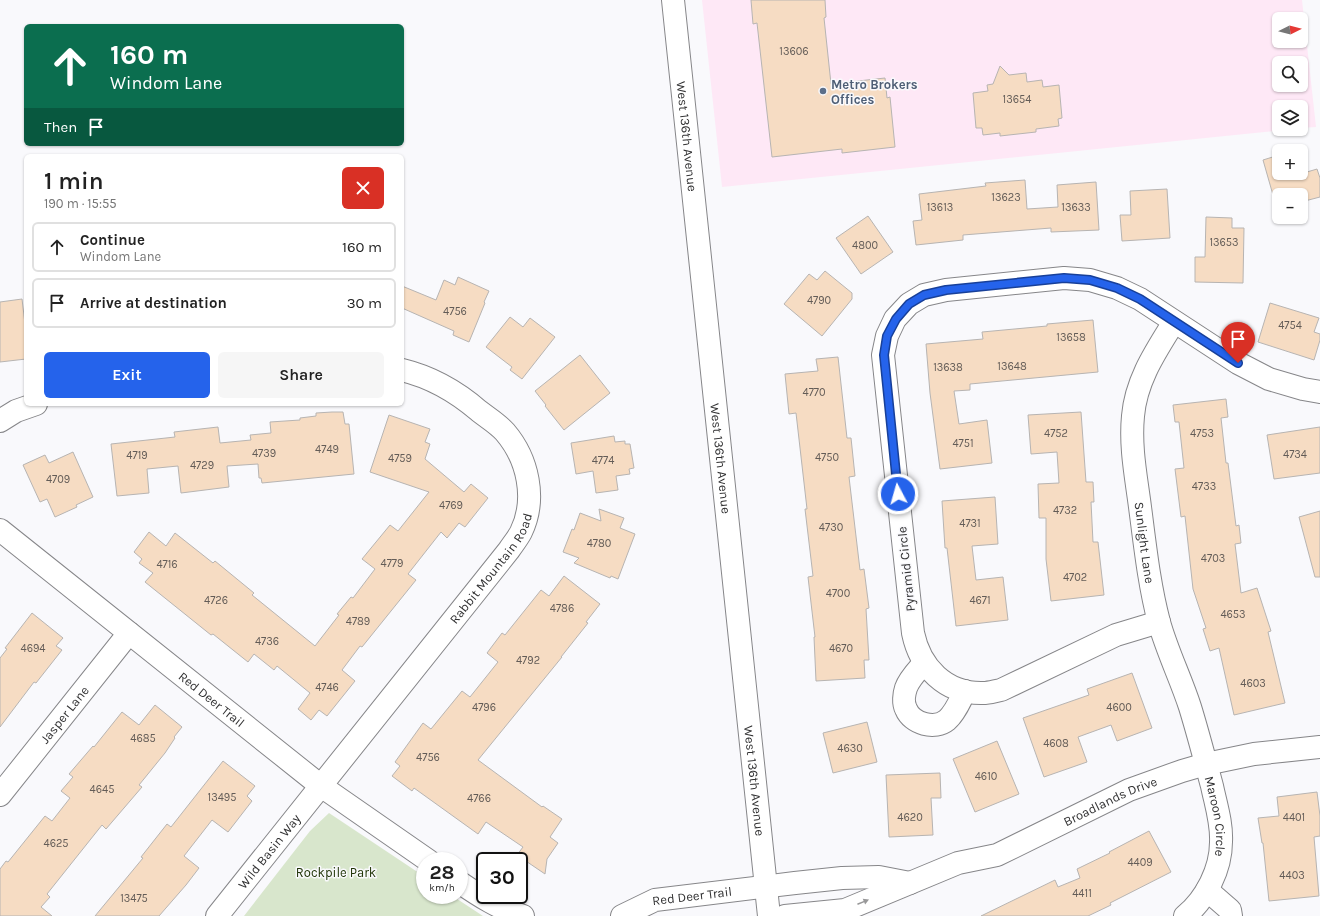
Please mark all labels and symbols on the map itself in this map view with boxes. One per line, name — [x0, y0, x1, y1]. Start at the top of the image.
north arrow — [1272, 12, 1308, 48]
house number: 13606 — [779, 45, 809, 58]
place label: Metro Brokers Offices — [831, 77, 918, 107]
street label: West 136th Avenue — [674, 80, 701, 192]
marker: Metro Brokers Offices — [818, 86, 828, 96]
house number: 13654 — [1003, 93, 1031, 106]
house number: 13623 — [991, 191, 1021, 204]
house number: 13613 — [927, 201, 953, 214]
house number: 13633 — [1061, 201, 1091, 214]
house number: 13653 — [1209, 236, 1239, 249]
house number: 4800 — [852, 239, 878, 252]
house number: 4790 — [807, 294, 831, 307]
house number: 4756 — [443, 305, 467, 318]
house number: 4754 — [1278, 319, 1302, 332]
pin — [1221, 322, 1255, 363]
house number: 13658 — [1056, 331, 1086, 344]
house number: 13648 — [997, 360, 1027, 373]
house number: 13638 — [933, 361, 963, 374]
house number: 4770 — [802, 386, 826, 399]
street label: West 136th Avenue — [708, 403, 734, 515]
house number: 4752 — [1044, 427, 1068, 440]
house number: 4753 — [1190, 427, 1214, 440]
house number: 4751 — [952, 437, 974, 450]
house number: 4749 — [315, 443, 339, 456]
house number: 4739 — [252, 447, 276, 460]
house number: 4734 — [1283, 448, 1307, 461]
house number: 4719 — [126, 449, 148, 462]
house number: 4750 — [815, 451, 839, 464]
house number: 4759 — [388, 452, 412, 465]
house number: 4774 — [592, 454, 614, 467]
house number: 4729 — [190, 459, 214, 472]
house number: 4709 — [46, 473, 70, 486]
position arrow — [877, 473, 919, 515]
house number: 4733 — [1192, 480, 1216, 493]
house number: 4769 — [439, 499, 463, 512]
street label: Sunlight Lane — [1132, 501, 1158, 585]
house number: 4732 — [1053, 504, 1077, 517]
street label: Rabbit Mountain Road — [446, 512, 535, 626]
house number: 4731 — [959, 517, 981, 530]
house number: 4730 — [819, 521, 843, 534]
street label: Pyramid Circle — [894, 525, 918, 612]
house number: 4780 — [587, 537, 611, 550]
house number: 4703 — [1201, 552, 1225, 565]
house number: 4779 — [381, 557, 403, 570]
house number: 4716 — [156, 558, 178, 571]
house number: 4702 — [1063, 571, 1087, 584]
house number: 4700 — [826, 587, 850, 600]
house number: 4726 — [204, 594, 228, 607]
house number: 4671 — [969, 594, 991, 607]
house number: 4786 — [550, 602, 574, 615]
house number: 4653 — [1220, 608, 1246, 621]
house number: 4789 — [346, 615, 370, 628]
house number: 4736 — [255, 635, 279, 648]
house number: 4694 — [21, 642, 45, 655]
house number: 4670 — [829, 642, 853, 655]
house number: 4792 — [516, 654, 540, 667]
street label: Red Deer Trail — [176, 668, 248, 730]
house number: 4603 — [1240, 677, 1266, 690]
house number: 4746 — [315, 681, 339, 694]
street label: Jasper Lane — [37, 682, 92, 746]
house number: 4796 — [472, 701, 496, 714]
house number: 4600 — [1106, 701, 1132, 714]
street label: West 136th Avenue — [742, 725, 768, 837]
house number: 4685 — [130, 732, 156, 745]
house number: 4608 — [1043, 737, 1069, 750]
house number: 4630 — [837, 742, 863, 755]
house number: 4756 — [416, 751, 440, 764]
house number: 4610 — [975, 770, 997, 783]
street label: Broadlands Drive — [1061, 773, 1159, 829]
street label: Maroon Circle — [1202, 774, 1229, 858]
house number: 4645 — [90, 783, 114, 796]
house number: 13495 — [208, 791, 236, 804]
house number: 4766 — [467, 792, 491, 805]
street label: Wild Basin Way — [234, 811, 303, 891]
house number: 4620 — [897, 811, 923, 824]
house number: 4401 — [1283, 811, 1305, 824]
house number: 4625 — [43, 837, 69, 850]
speed limit sign: 30 — [476, 852, 528, 904]
house number: 4409 — [1127, 856, 1153, 869]
park label: Rockpile Park — [296, 865, 376, 880]
house number: 4403 — [1279, 869, 1305, 882]
street label: Red Deer Trail — [651, 883, 733, 908]
house number: 4411 — [1072, 887, 1092, 900]
house number: 13475 — [120, 892, 148, 905]
one-way arrow — [858, 899, 869, 905]

